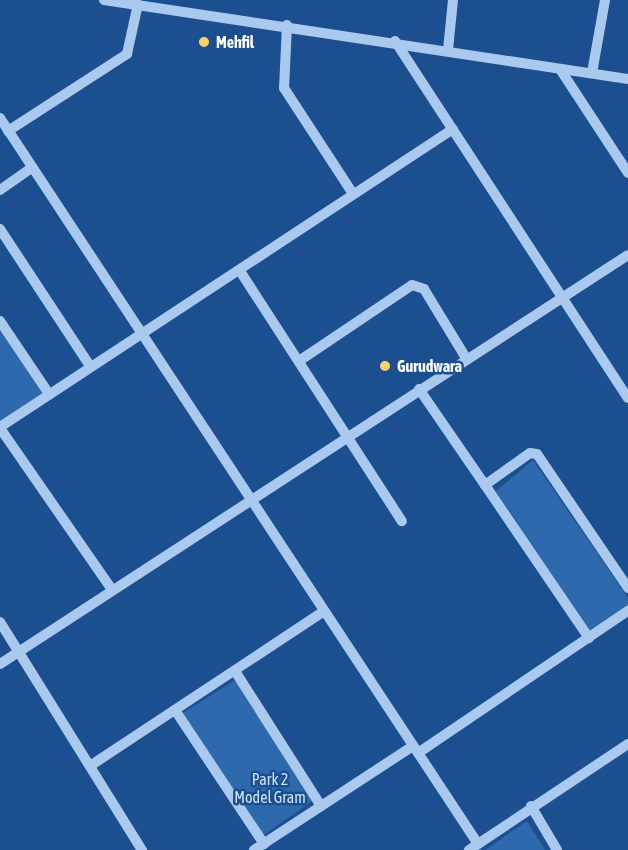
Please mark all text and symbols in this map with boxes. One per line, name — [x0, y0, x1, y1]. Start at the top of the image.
place label: Mehfil — [216, 32, 254, 52]
marker: Mehfil — [197, 35, 211, 49]
place label: Gurudwara — [397, 356, 462, 376]
marker: Gurudwara — [378, 359, 392, 373]
park label: Park 2 Model Gram — [234, 769, 306, 807]

